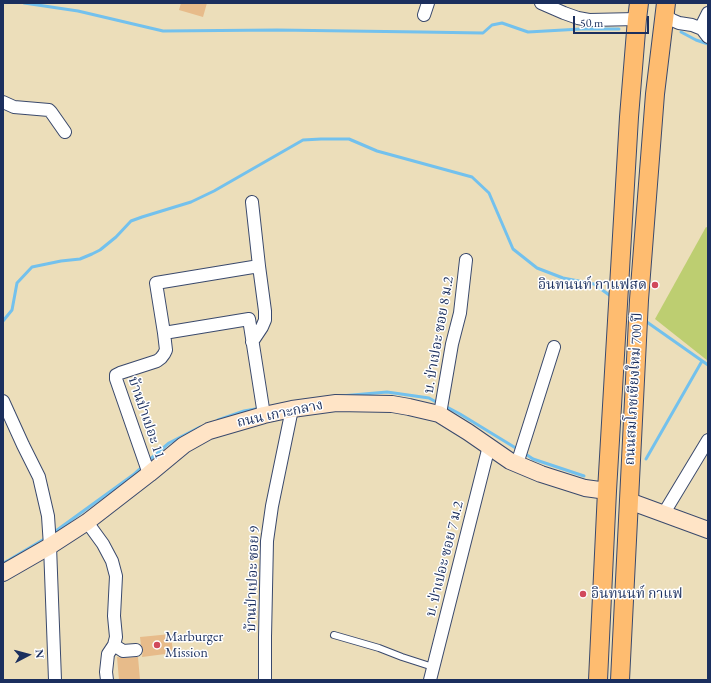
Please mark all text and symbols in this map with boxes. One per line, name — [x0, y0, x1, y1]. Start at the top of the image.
scale bar — [575, 8, 651, 34]
text: 50 m — [580, 15, 603, 31]
street label: บ. ป่าเปอะ ซอย 8 ม.2 — [420, 275, 458, 395]
place label: อินทนนท์ กาแฟสด — [538, 277, 647, 293]
marker: อินทนนท์ กาแฟสด — [650, 280, 660, 290]
street label: ถนนสมโภชเชียงใหม่ 700 ปี — [622, 312, 646, 466]
street label: บ้านป่าเปอะ 11 — [124, 375, 168, 461]
street label: ถนน เกาะกลาง — [235, 397, 325, 431]
street label: บ. ป่าเปอะ ซอย 7 ม.2 — [423, 500, 467, 618]
street label: บ้านป่าเปอะ ซอย 9 — [243, 525, 263, 633]
place label: อินทนนท์ กาแฟ — [591, 586, 683, 602]
marker: อินทนนท์ กาแฟ — [578, 589, 588, 599]
place label: Marburger Mission — [165, 629, 223, 662]
north arrow — [8, 635, 48, 675]
marker: Marburger Mission — [152, 640, 162, 650]
text: N — [33, 649, 47, 659]

